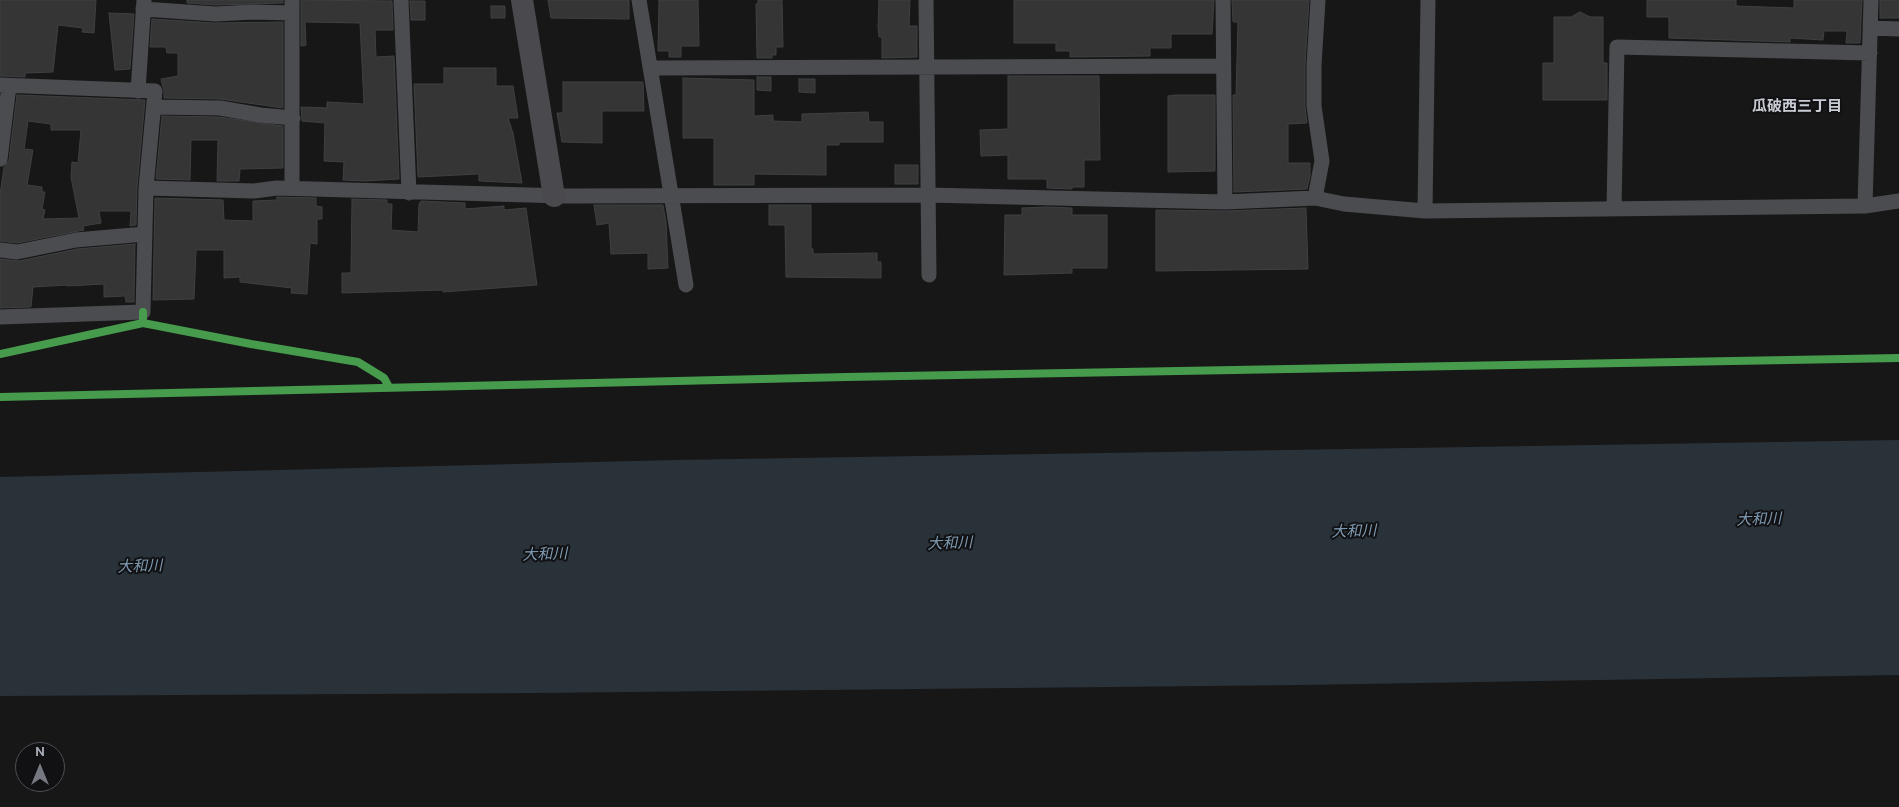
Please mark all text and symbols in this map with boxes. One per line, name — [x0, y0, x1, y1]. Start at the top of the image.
district label: 瓜破西三丁目 — [1752, 99, 1842, 117]
water label: 大和川 — [1736, 511, 1782, 531]
water label: 大和川 — [1331, 523, 1377, 543]
water label: 大和川 — [927, 535, 973, 555]
water label: 大和川 — [522, 546, 568, 566]
water label: 大和川 — [117, 558, 163, 578]
north arrow — [15, 742, 65, 792]
text: N — [35, 744, 45, 761]

